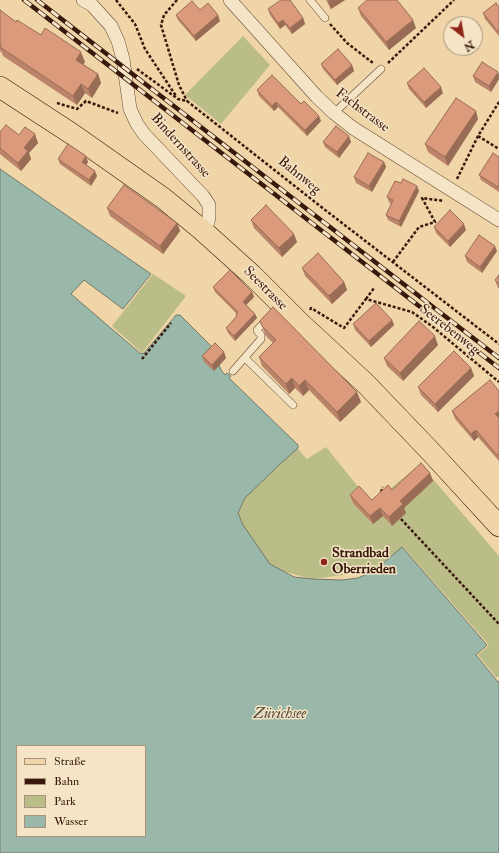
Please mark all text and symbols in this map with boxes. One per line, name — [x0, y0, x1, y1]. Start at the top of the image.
north arrow — [443, 16, 483, 56]
text: N — [461, 38, 477, 54]
street label: Fachstrasse — [332, 85, 392, 137]
street label: Bindernstrasse — [147, 110, 213, 182]
street label: Bahnweg — [274, 154, 324, 198]
street label: Seestrasse — [240, 264, 290, 314]
street label: Seerebenweg — [416, 301, 482, 359]
place label: Strandbad Oberrieden — [332, 546, 396, 578]
marker: Strandbad Oberrieden — [319, 557, 329, 567]
water label: Zürichsee — [254, 706, 306, 724]
legend — [16, 745, 146, 837]
text: Straße — [54, 754, 85, 769]
text: Bahn — [54, 774, 79, 789]
text: Park — [54, 794, 76, 809]
text: Wasser — [54, 814, 88, 829]

